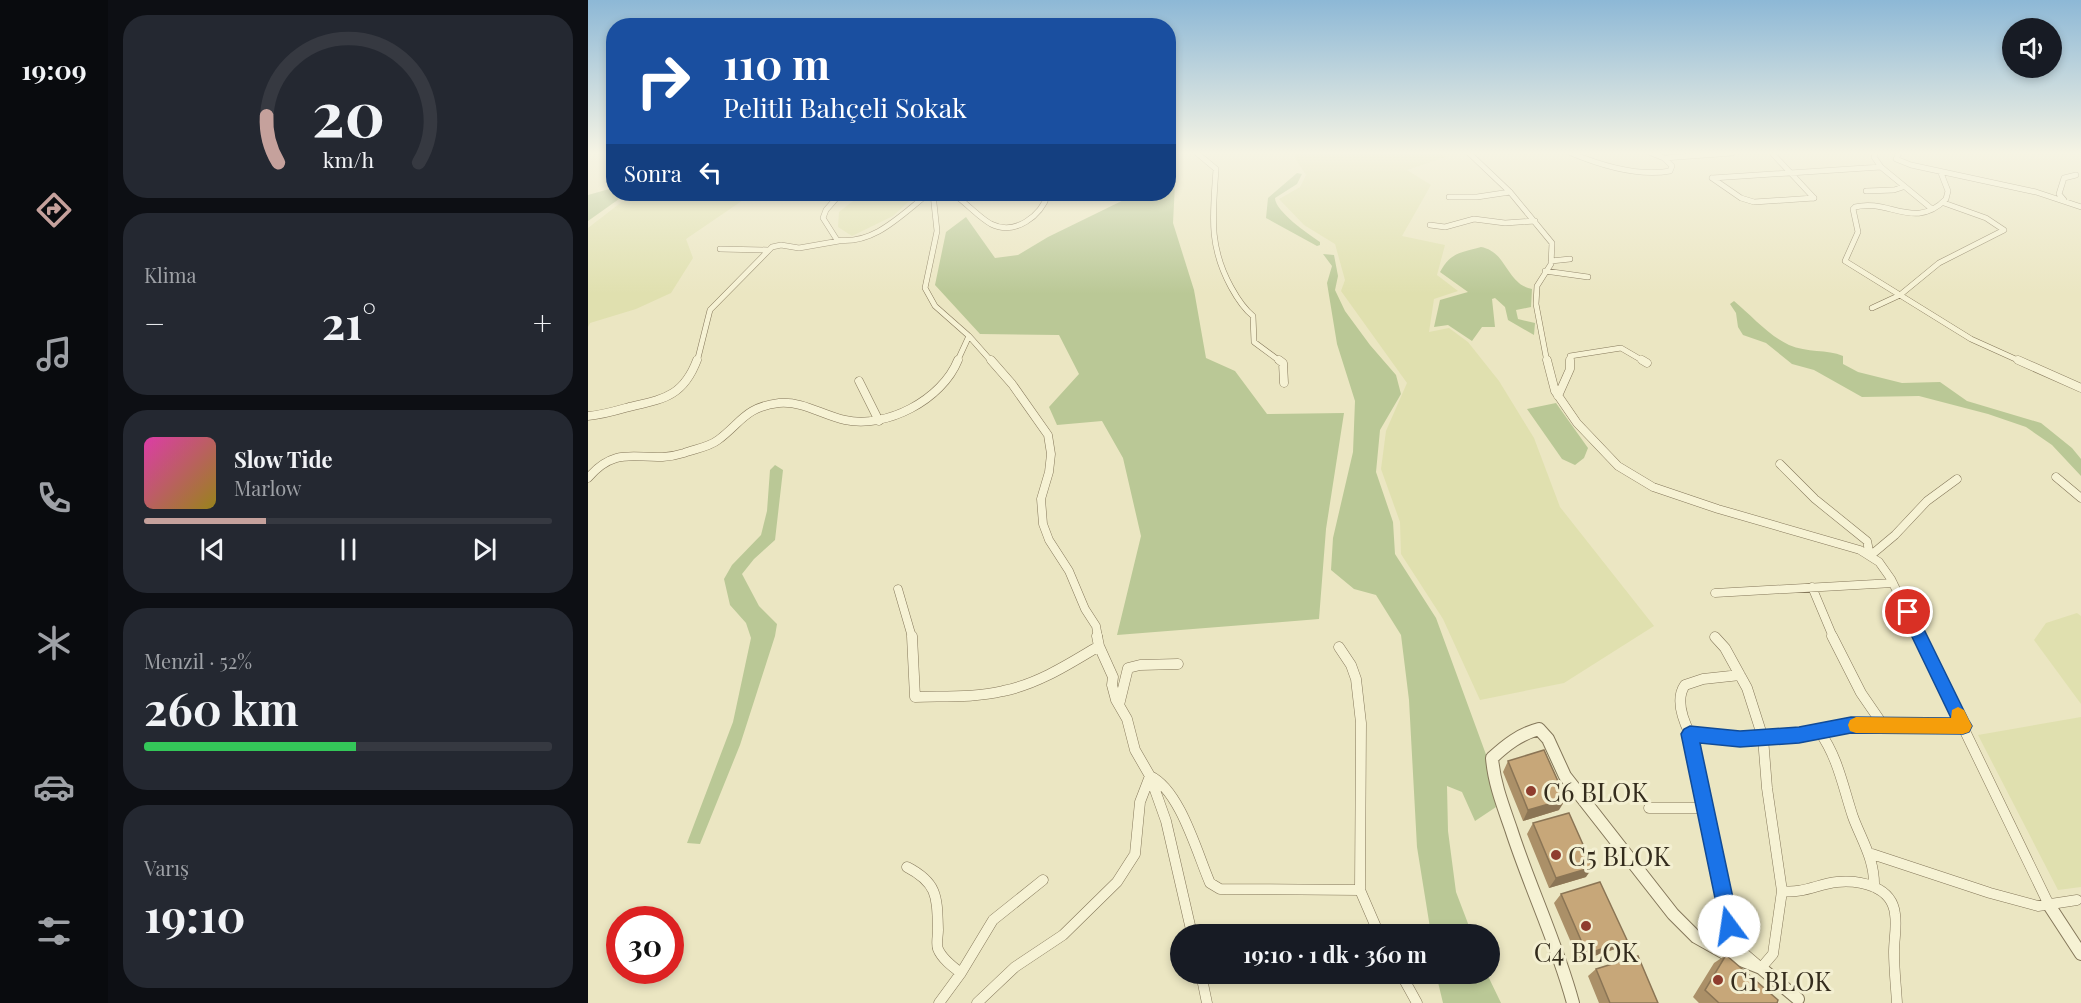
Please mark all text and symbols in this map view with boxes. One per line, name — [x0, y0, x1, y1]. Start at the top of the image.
map controls — [2002, 18, 2062, 78]
button: sound — [2002, 18, 2062, 78]
text: 110 m — [723, 35, 830, 91]
icon: right — [624, 42, 702, 120]
text: 19:09 — [21, 51, 87, 87]
text: 20 — [312, 69, 384, 153]
text: Pelitli Bahçeli Sokak — [723, 89, 967, 125]
text: km/h — [322, 146, 374, 174]
icon: left — [694, 156, 727, 189]
text: Sonra — [624, 158, 682, 188]
icon: directions — [33, 189, 75, 231]
text: Klima — [144, 261, 196, 288]
text: 21° — [322, 291, 376, 351]
text: − — [144, 300, 165, 344]
text: + — [533, 300, 552, 344]
icon: music — [33, 333, 75, 375]
text: Slow Tide — [234, 444, 333, 474]
text: Marlow — [234, 474, 302, 501]
icon: phone — [33, 477, 75, 519]
icon: previous — [196, 533, 229, 566]
icon: pause — [332, 533, 365, 566]
icon: next — [468, 533, 501, 566]
pin — [1882, 586, 1933, 637]
icon: arrive — [1891, 595, 1924, 628]
icon: climate — [33, 622, 75, 664]
text: Menzil · 52% — [144, 647, 252, 674]
text: 260 km — [144, 677, 299, 737]
icon: car — [33, 766, 75, 808]
place label: C6 BLOK — [1543, 774, 1648, 809]
marker: C6 BLOK — [1524, 784, 1538, 798]
place label: C5 BLOK — [1568, 838, 1670, 873]
marker: C5 BLOK — [1549, 848, 1563, 862]
text: Varış — [144, 854, 189, 881]
text: 19:10 — [144, 884, 245, 944]
position arrow — [1697, 894, 1761, 958]
speed limit sign: 30 — [606, 906, 684, 984]
icon: filters — [33, 910, 75, 952]
marker: C4 BLOK — [1579, 919, 1593, 933]
place label: C4 BLOK — [1534, 934, 1638, 969]
text: 19:10 · 1 dk · 360 m — [1243, 939, 1427, 969]
place label: C1 BLOK — [1730, 963, 1831, 998]
marker: C1 BLOK — [1711, 973, 1725, 987]

